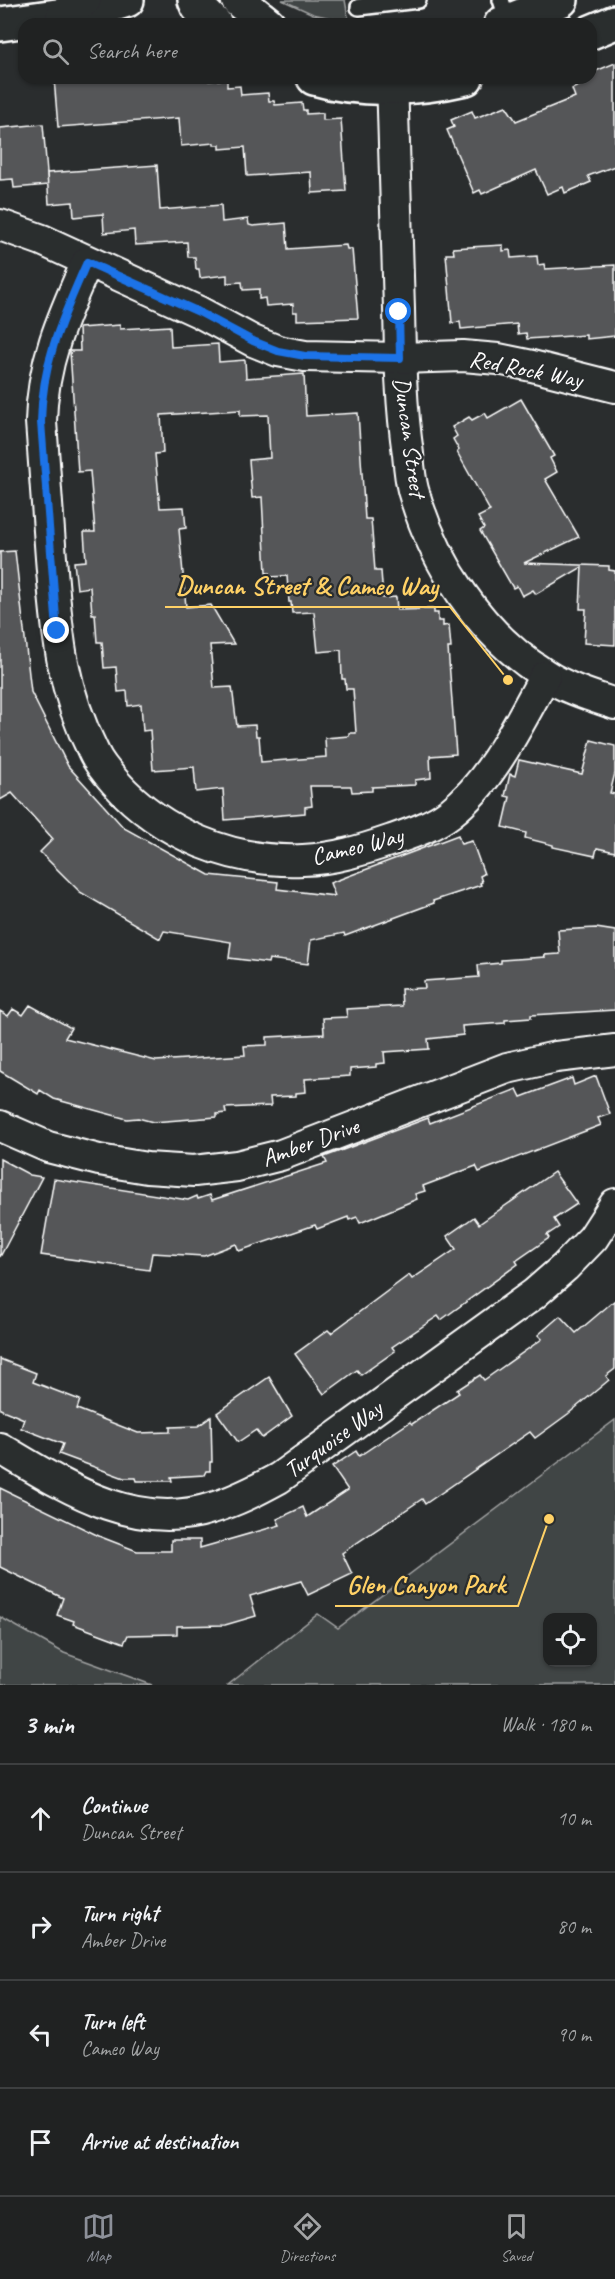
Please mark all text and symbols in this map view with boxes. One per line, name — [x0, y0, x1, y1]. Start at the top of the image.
search box — [18, 18, 597, 84]
icon: search — [39, 35, 72, 68]
text: Search here — [87, 37, 177, 65]
route start — [385, 298, 411, 324]
street label: Red Rock Way — [467, 343, 587, 395]
street label: Duncan Street — [387, 375, 434, 502]
callout: Duncan Street & Cameo Way — [165, 563, 450, 607]
text: Duncan Street & Cameo Way — [176, 569, 440, 602]
route end — [43, 617, 69, 643]
street label: Cameo Way — [308, 820, 408, 872]
street label: Amber Drive — [257, 1110, 365, 1173]
street label: Turquoise Way — [278, 1392, 390, 1485]
callout: Glen Canyon Park — [335, 1562, 518, 1606]
text: Glen Canyon Park — [347, 1568, 507, 1601]
map controls — [543, 1613, 597, 1667]
button: locate — [543, 1613, 597, 1667]
text: 3 min — [24, 1708, 74, 1741]
text: Walk · 180 m — [501, 1712, 591, 1737]
text: Continue — [81, 1792, 147, 1820]
icon: ahead — [24, 1802, 57, 1835]
text: 10 m — [557, 1806, 591, 1831]
text: Duncan Street — [81, 1820, 181, 1845]
text: Turn right — [81, 1900, 158, 1928]
icon: right — [24, 1910, 57, 1943]
text: 80 m — [557, 1914, 591, 1939]
text: Amber Drive — [81, 1928, 165, 1953]
text: Turn left — [81, 2008, 145, 2036]
icon: left — [24, 2018, 57, 2051]
text: 90 m — [557, 2022, 591, 2047]
text: Cameo Way — [81, 2036, 159, 2061]
icon: arrive — [24, 2126, 57, 2159]
text: Arrive at destination — [81, 2128, 238, 2156]
tab: Map — [82, 2210, 115, 2266]
tab: Directions — [280, 2210, 335, 2266]
tab: Saved — [500, 2210, 533, 2266]

